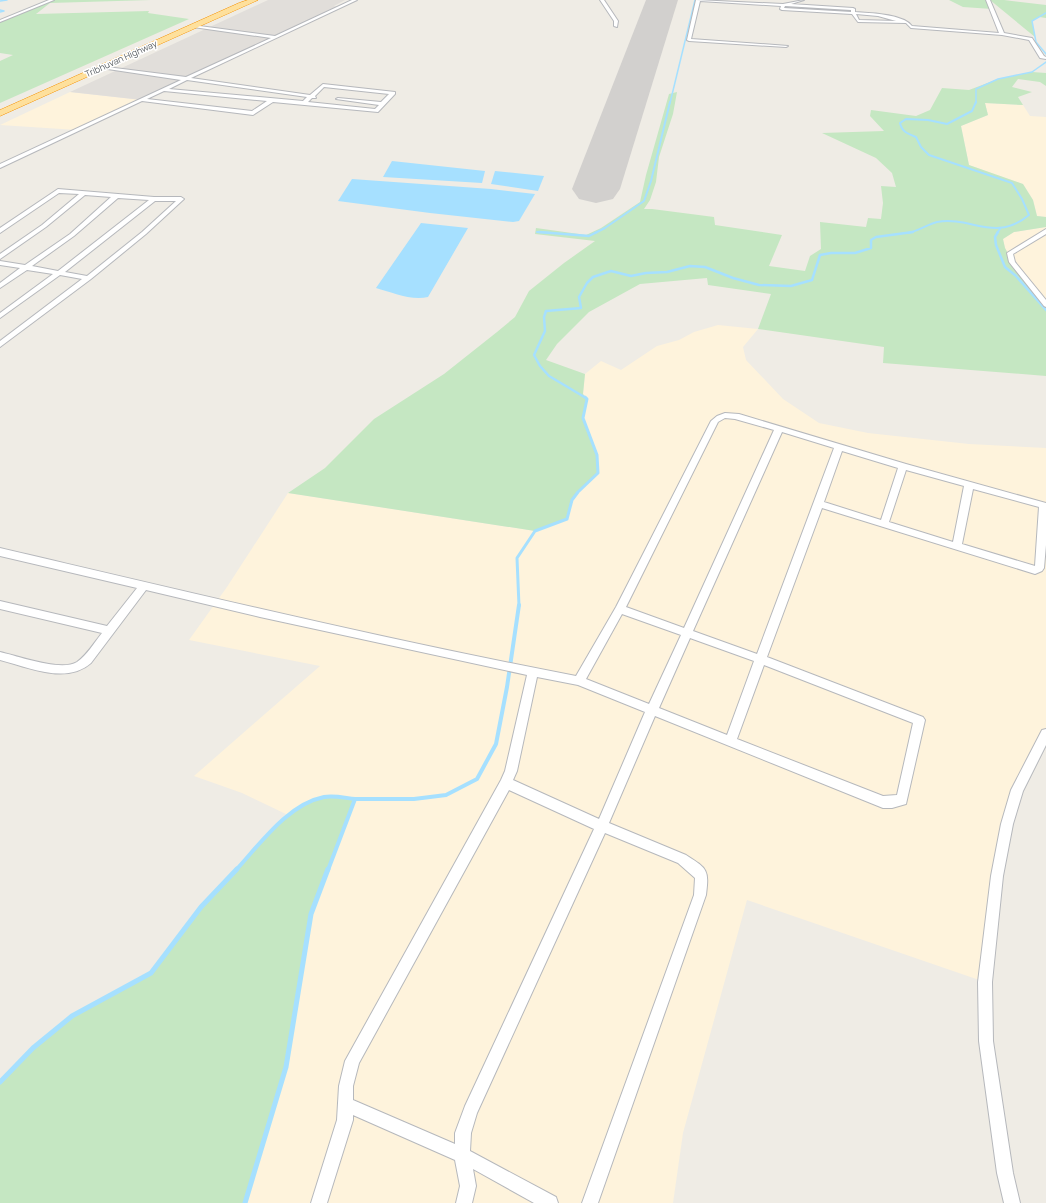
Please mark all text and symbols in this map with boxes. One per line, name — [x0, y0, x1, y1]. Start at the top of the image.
street label: Tribhuvan Highway — [83, 37, 159, 80]

